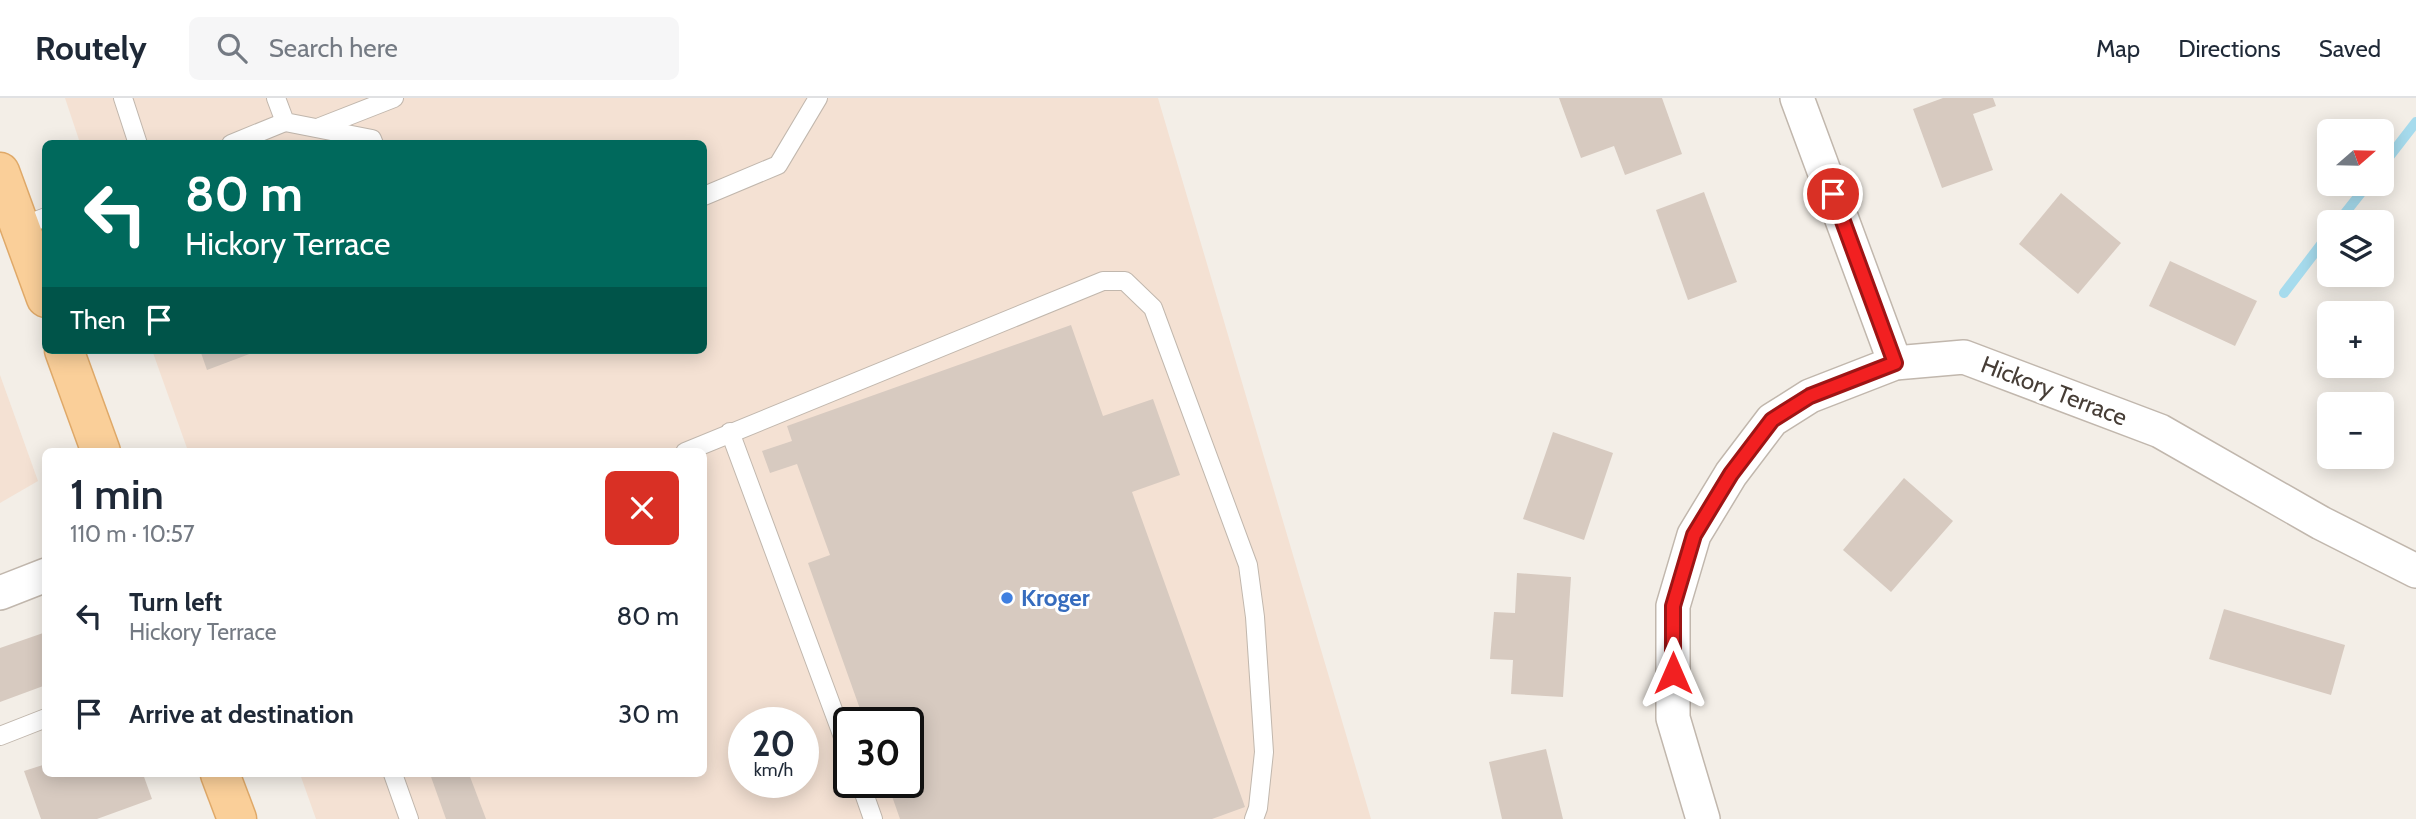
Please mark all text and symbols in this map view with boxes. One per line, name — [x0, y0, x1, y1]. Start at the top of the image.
search box — [189, 17, 679, 80]
text: Routely — [35, 28, 147, 68]
icon: search — [213, 29, 251, 67]
text: Search here — [269, 32, 398, 64]
text: Map — [2096, 34, 2140, 63]
text: Directions — [2178, 34, 2281, 63]
text: Saved — [2319, 34, 2381, 63]
north arrow — [2317, 119, 2394, 196]
map controls — [2317, 119, 2394, 469]
text: 80 m — [185, 164, 303, 223]
pin — [1803, 164, 1863, 224]
icon: left — [70, 168, 161, 259]
icon: arrive — [1814, 175, 1852, 213]
button: layers — [2317, 210, 2394, 287]
text: Hickory Terrace — [185, 224, 390, 263]
icon: arrive — [140, 301, 178, 339]
button: + — [2317, 301, 2394, 378]
text: Then — [70, 304, 126, 336]
street label: Hickory Terrace — [1977, 349, 2131, 432]
button: − — [2317, 392, 2394, 469]
text: 1 min — [70, 468, 164, 520]
button: close — [605, 471, 679, 545]
text: 110 m · 10:57 — [70, 520, 195, 548]
place label: Kroger — [1021, 583, 1090, 612]
text: Turn left — [129, 586, 222, 618]
marker: Kroger — [999, 590, 1015, 606]
icon: left — [70, 597, 108, 635]
text: 80 m — [616, 600, 679, 632]
text: Hickory Terrace — [129, 618, 277, 646]
position arrow — [1636, 636, 1710, 710]
icon: arrive — [70, 695, 108, 733]
text: Arrive at destination — [129, 698, 354, 730]
text: 30 m — [618, 698, 679, 730]
speed limit sign: 30 — [833, 707, 924, 798]
text: 20 — [752, 722, 795, 765]
text: km/h — [754, 759, 793, 781]

